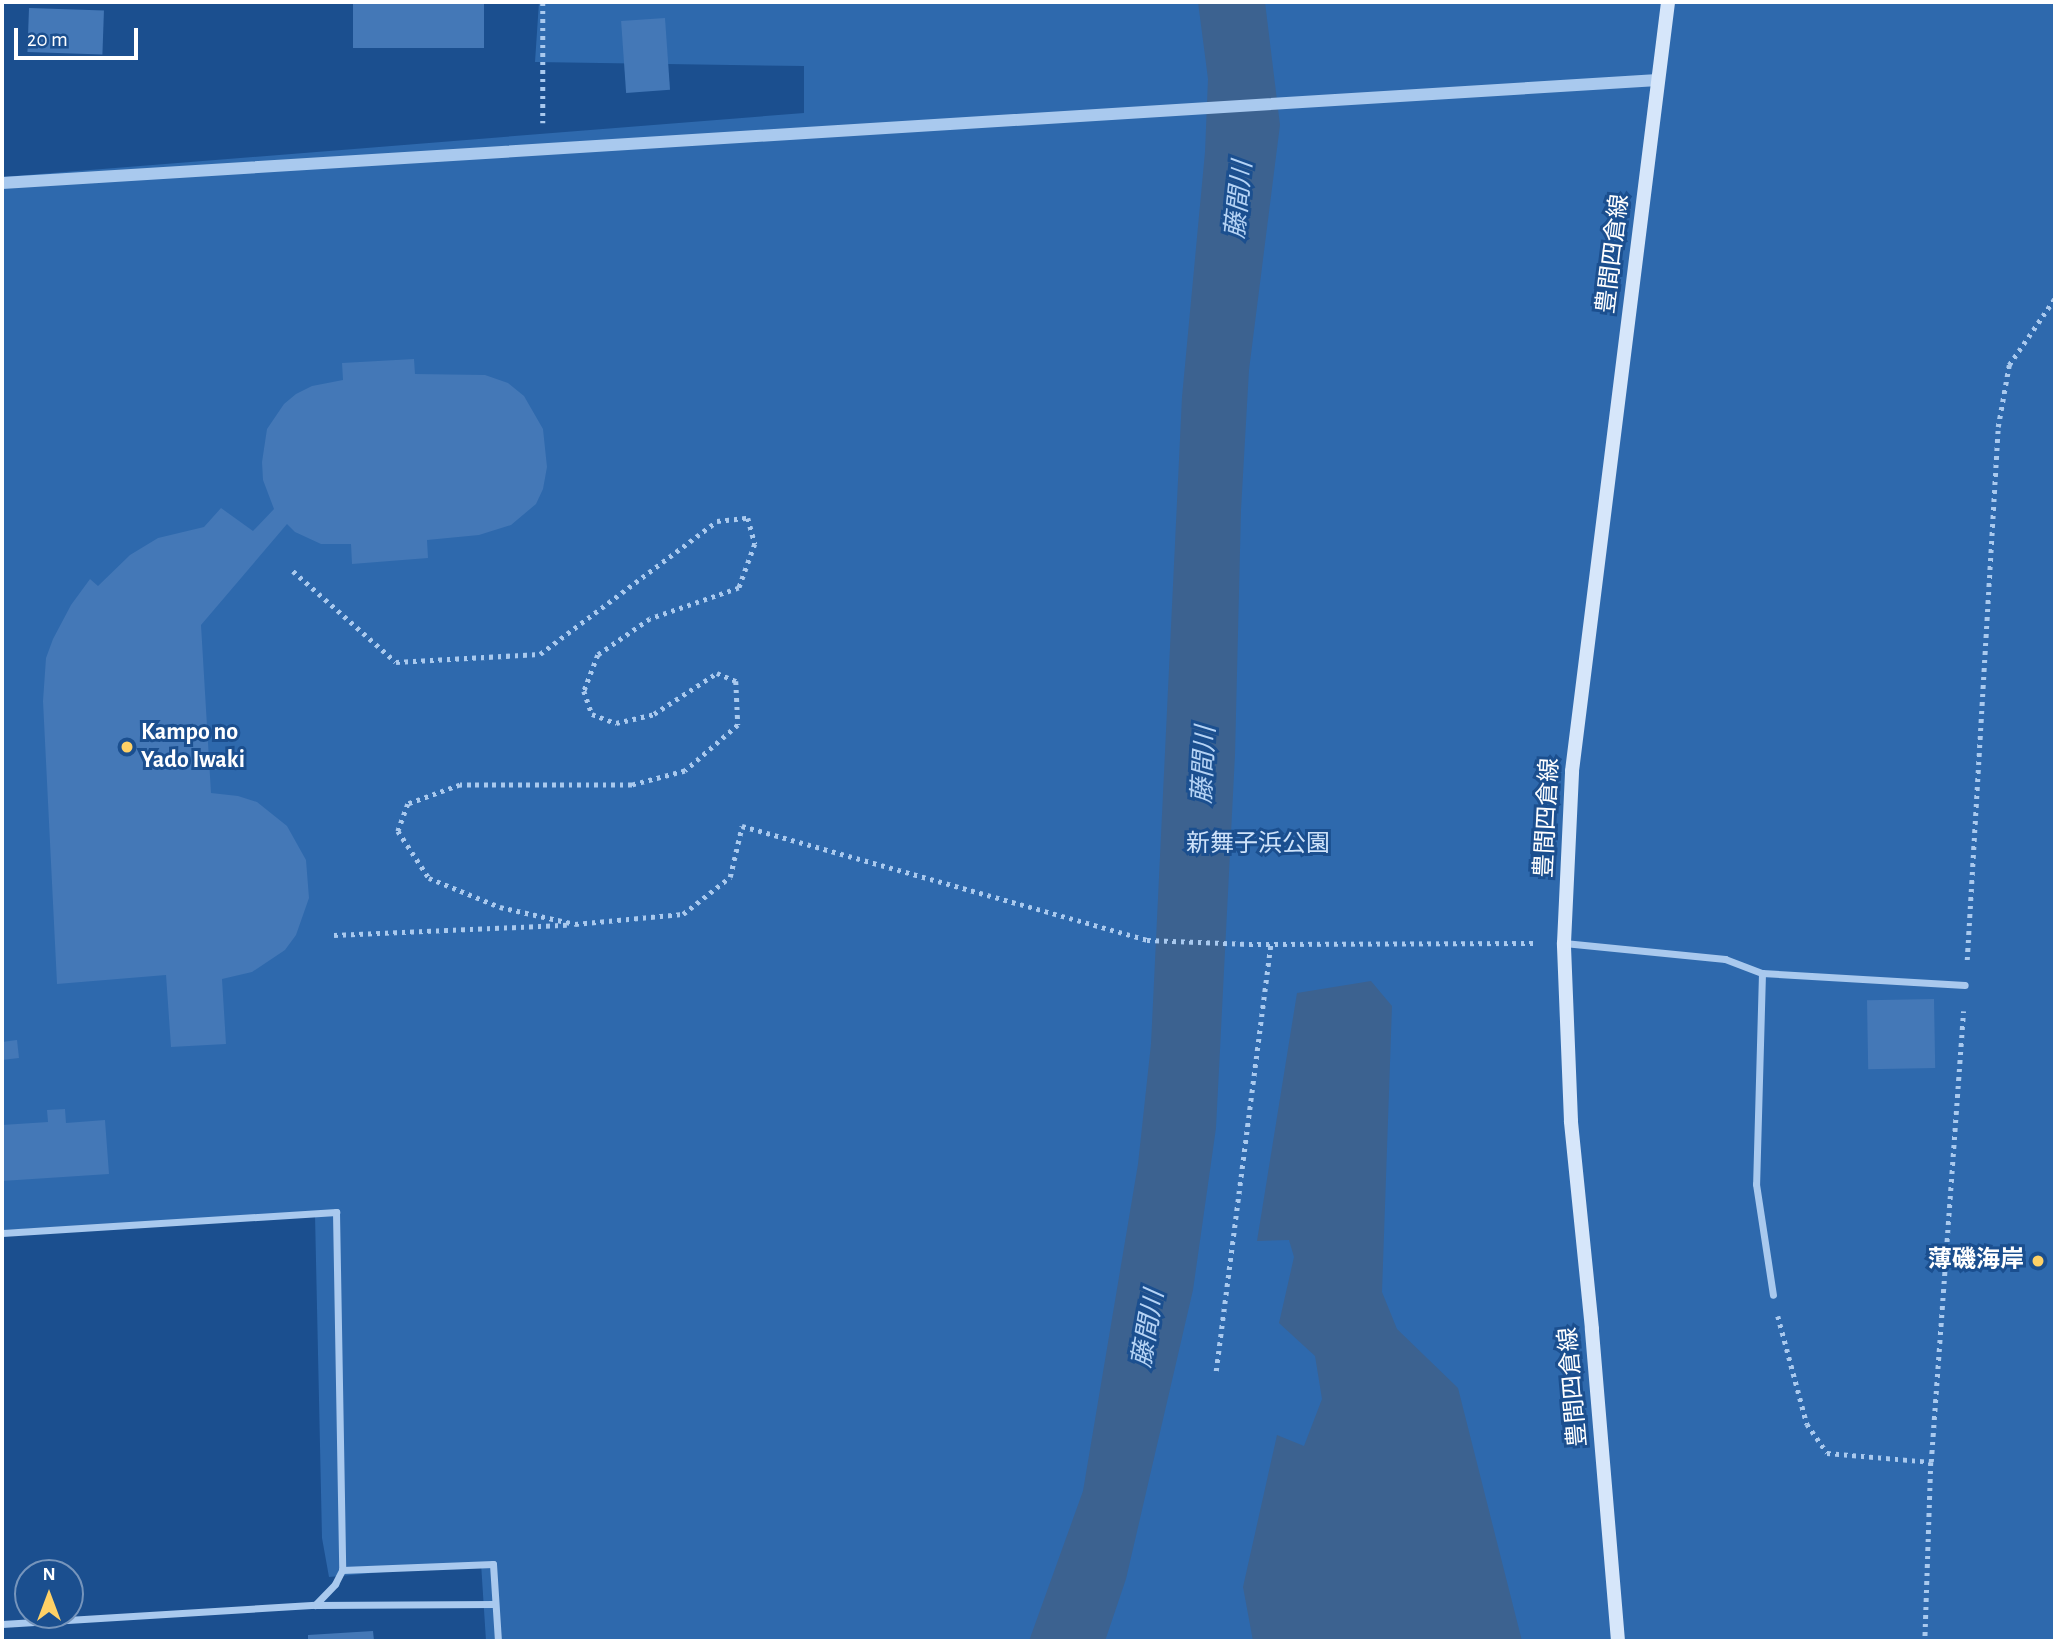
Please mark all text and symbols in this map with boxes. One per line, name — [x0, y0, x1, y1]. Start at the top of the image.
scale bar — [18, 14, 142, 58]
text: 20 m — [27, 29, 68, 50]
water label: 藤間川 — [1220, 160, 1260, 240]
street label: 豊間四倉線 — [1592, 193, 1636, 315]
place label: Kampo no Yado Iwaki — [141, 719, 245, 775]
water label: 藤間川 — [1187, 725, 1223, 805]
marker: Kampo no Yado Iwaki — [119, 739, 135, 755]
street label: 豊間四倉線 — [1530, 757, 1566, 879]
park label: 新舞子浜公園 — [1186, 831, 1330, 859]
place label: 薄磯海岸 — [1928, 1247, 2024, 1275]
marker: 薄磯海岸 — [2030, 1253, 2046, 1269]
water label: 藤間川 — [1127, 1288, 1171, 1370]
street label: 豊間四倉線 — [1554, 1326, 1594, 1448]
north arrow — [14, 1559, 84, 1629]
text: N — [42, 1565, 56, 1584]

